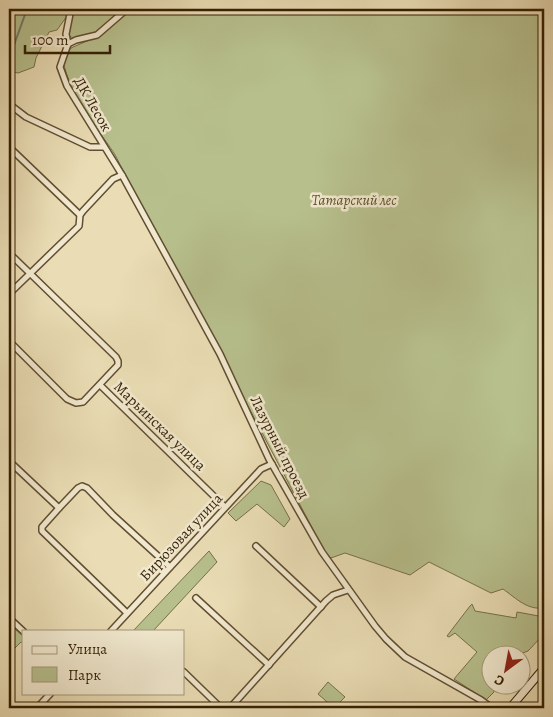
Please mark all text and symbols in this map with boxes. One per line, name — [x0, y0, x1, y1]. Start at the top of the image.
scale bar — [25, 22, 110, 54]
text: 100 m — [32, 30, 69, 50]
street label: ДК Лесок — [69, 73, 117, 135]
park label: Татарский лес — [311, 190, 397, 210]
street label: Марьинская улица — [110, 377, 210, 475]
street label: Лазурный проезд — [246, 392, 314, 502]
street label: Бирюзовая улица — [135, 489, 227, 585]
legend — [22, 630, 185, 694]
text: Улица — [68, 639, 107, 659]
north arrow — [480, 644, 530, 694]
text: Парк — [68, 665, 101, 685]
text: С — [490, 670, 508, 691]

